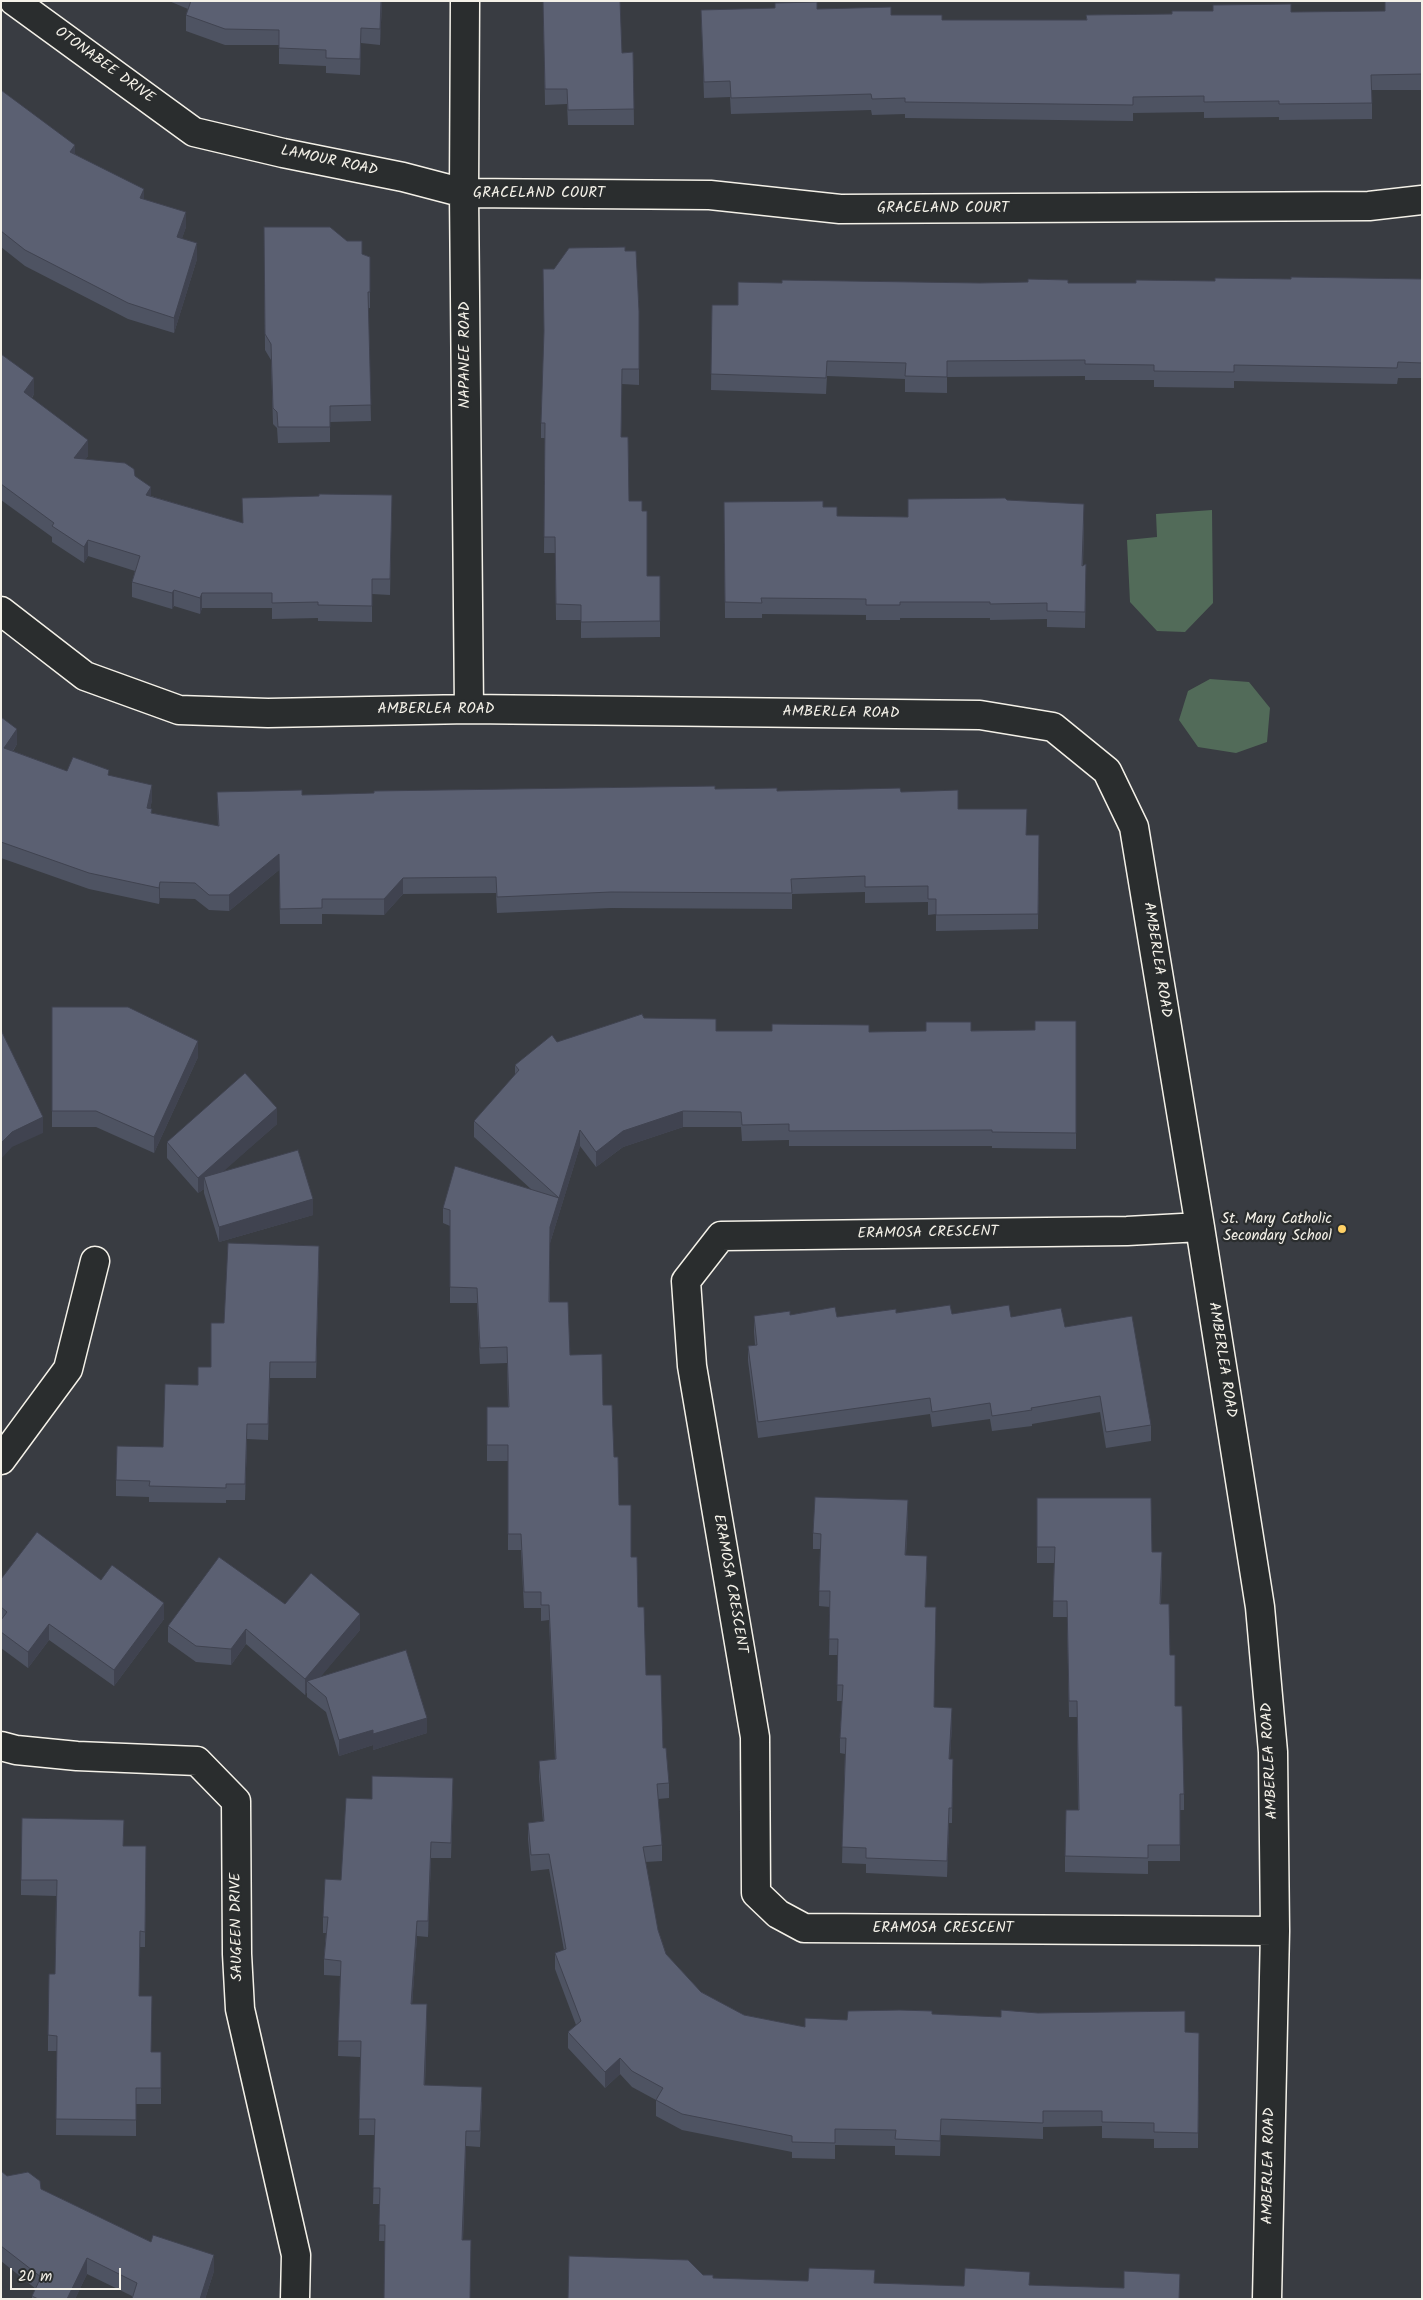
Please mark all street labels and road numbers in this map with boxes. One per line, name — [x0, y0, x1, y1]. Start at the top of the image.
street label: OTONABEE DRIVE — [51, 24, 157, 108]
street label: LAMOUR ROAD — [279, 143, 379, 181]
street label: GRACELAND COURT — [473, 185, 605, 203]
street label: GRACELAND COURT — [877, 200, 1009, 218]
street label: NAPANEE ROAD — [457, 301, 475, 409]
street label: AMBERLEA ROAD — [378, 701, 494, 719]
street label: AMBERLEA ROAD — [782, 704, 900, 724]
street label: AMBERLEA ROAD — [1138, 901, 1174, 1019]
street label: ERAMOSA CRESCENT — [857, 1224, 999, 1244]
street label: AMBERLEA ROAD — [1203, 1301, 1239, 1419]
street label: ERAMOSA CRESCENT — [708, 1513, 750, 1655]
street label: AMBERLEA ROAD — [1259, 1702, 1283, 1820]
street label: SAUGEEN DRIVE — [228, 1872, 248, 1982]
street label: ERAMOSA CRESCENT — [872, 1920, 1014, 1938]
street label: AMBERLEA ROAD — [1260, 2107, 1280, 2225]

